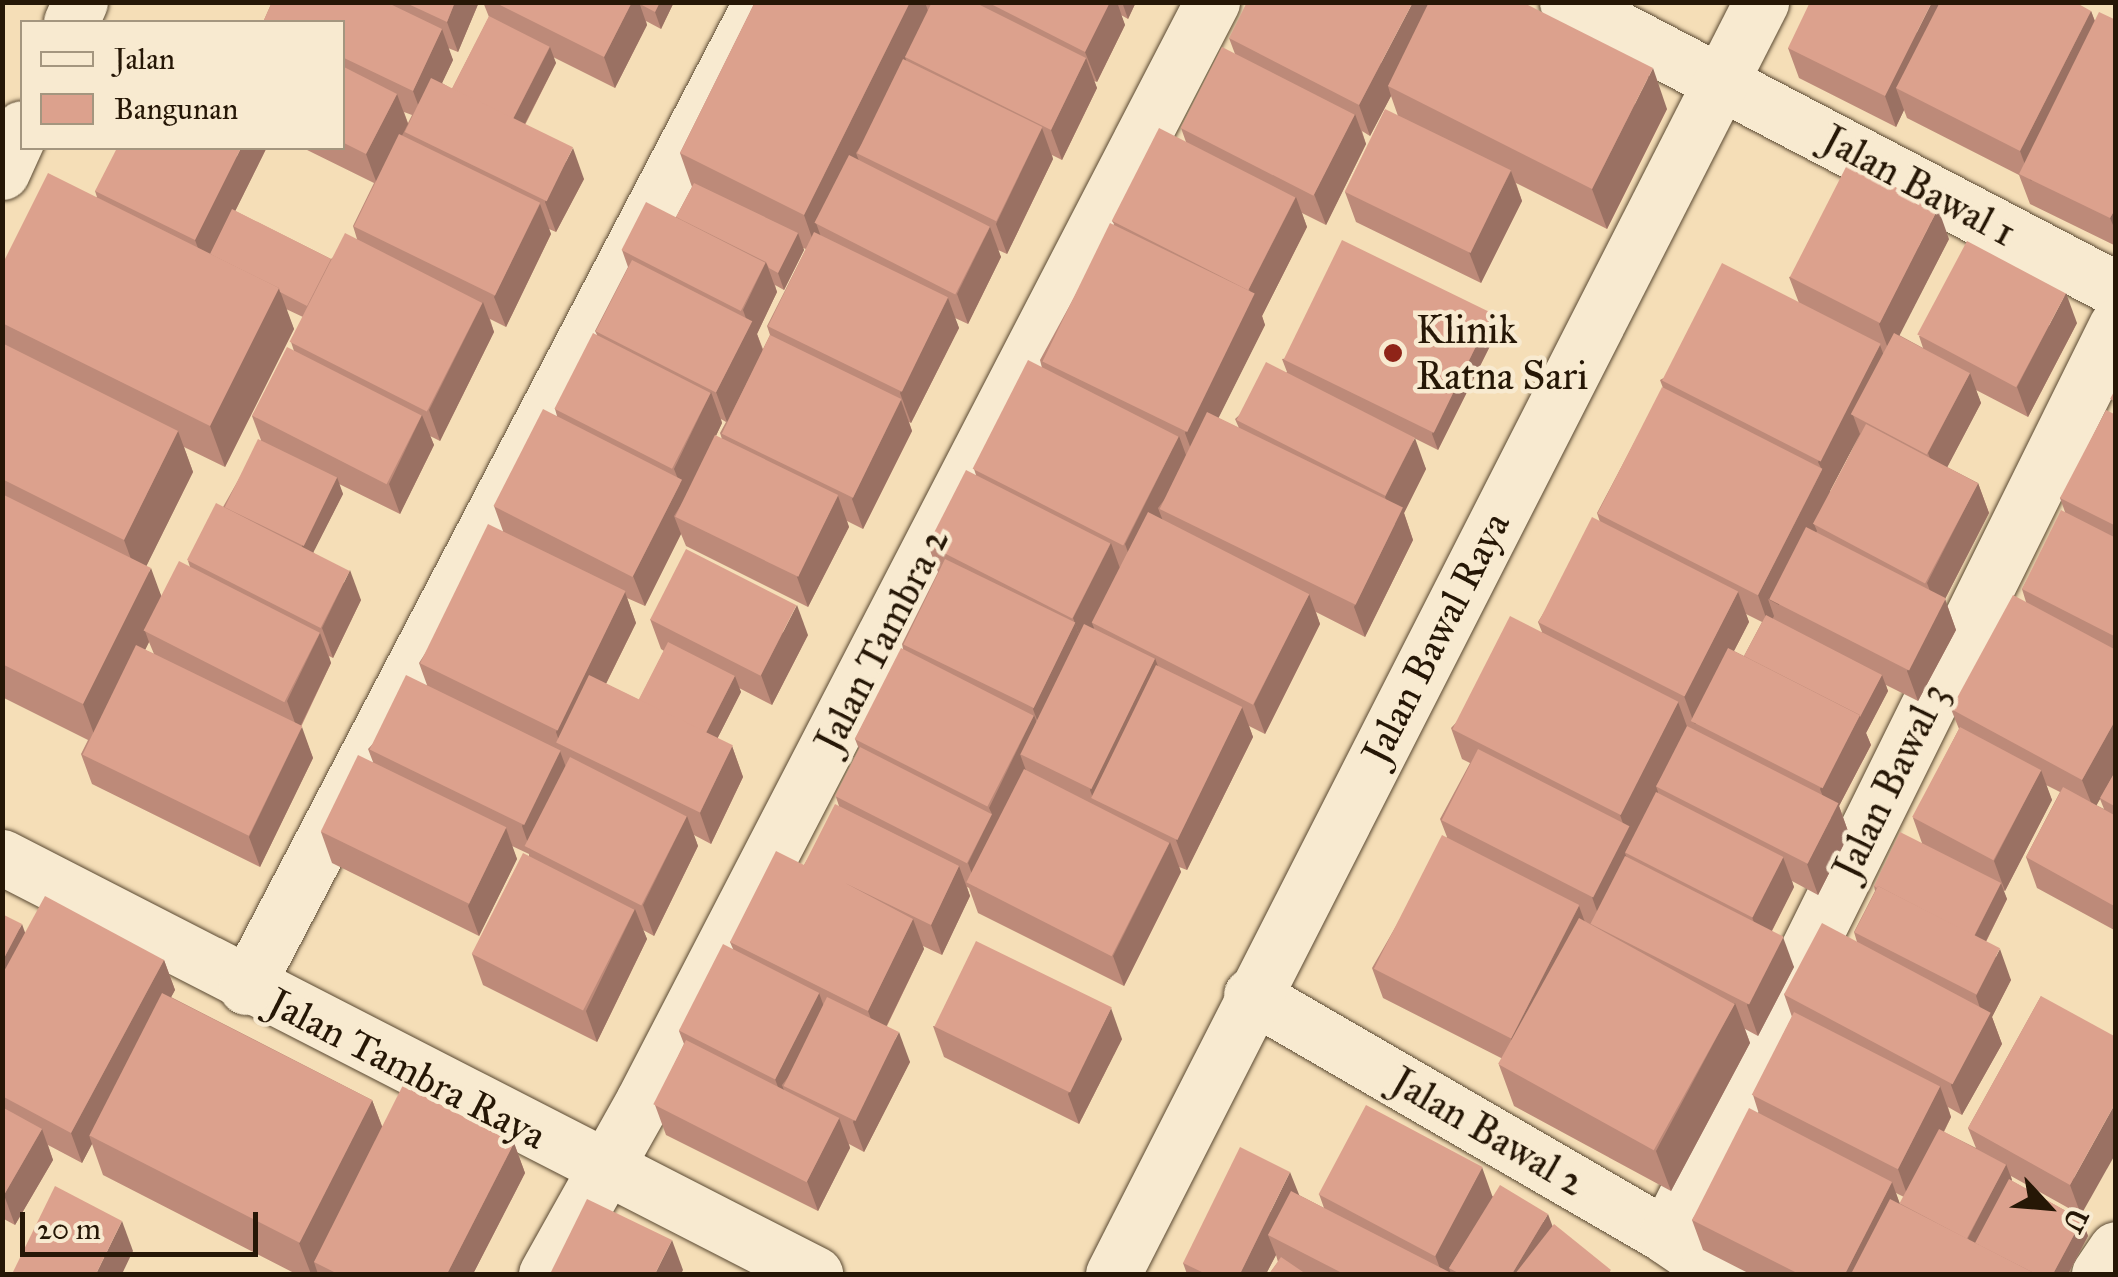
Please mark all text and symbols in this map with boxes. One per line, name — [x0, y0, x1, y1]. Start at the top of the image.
legend — [20, 20, 345, 150]
text: Jalan — [114, 41, 175, 77]
text: Bangunan — [114, 91, 238, 127]
street label: Jalan Bawal 1 — [1814, 115, 2024, 257]
place label: Klinik Ratna Sari — [1416, 306, 1588, 400]
marker: Klinik Ratna Sari — [1380, 340, 1406, 366]
street label: Jalan Bawal Raya — [1352, 504, 1520, 772]
street label: Jalan Tambra 2 — [805, 520, 959, 760]
street label: Jalan Bawal 3 — [1823, 675, 1959, 887]
street label: Jalan Tambra Raya — [260, 978, 554, 1160]
street label: Jalan Bawal 2 — [1383, 1057, 1593, 1207]
north arrow — [1998, 1157, 2098, 1257]
scale bar — [25, 1192, 262, 1254]
text: U — [2055, 1203, 2096, 1238]
text: 20 m — [37, 1211, 101, 1247]

